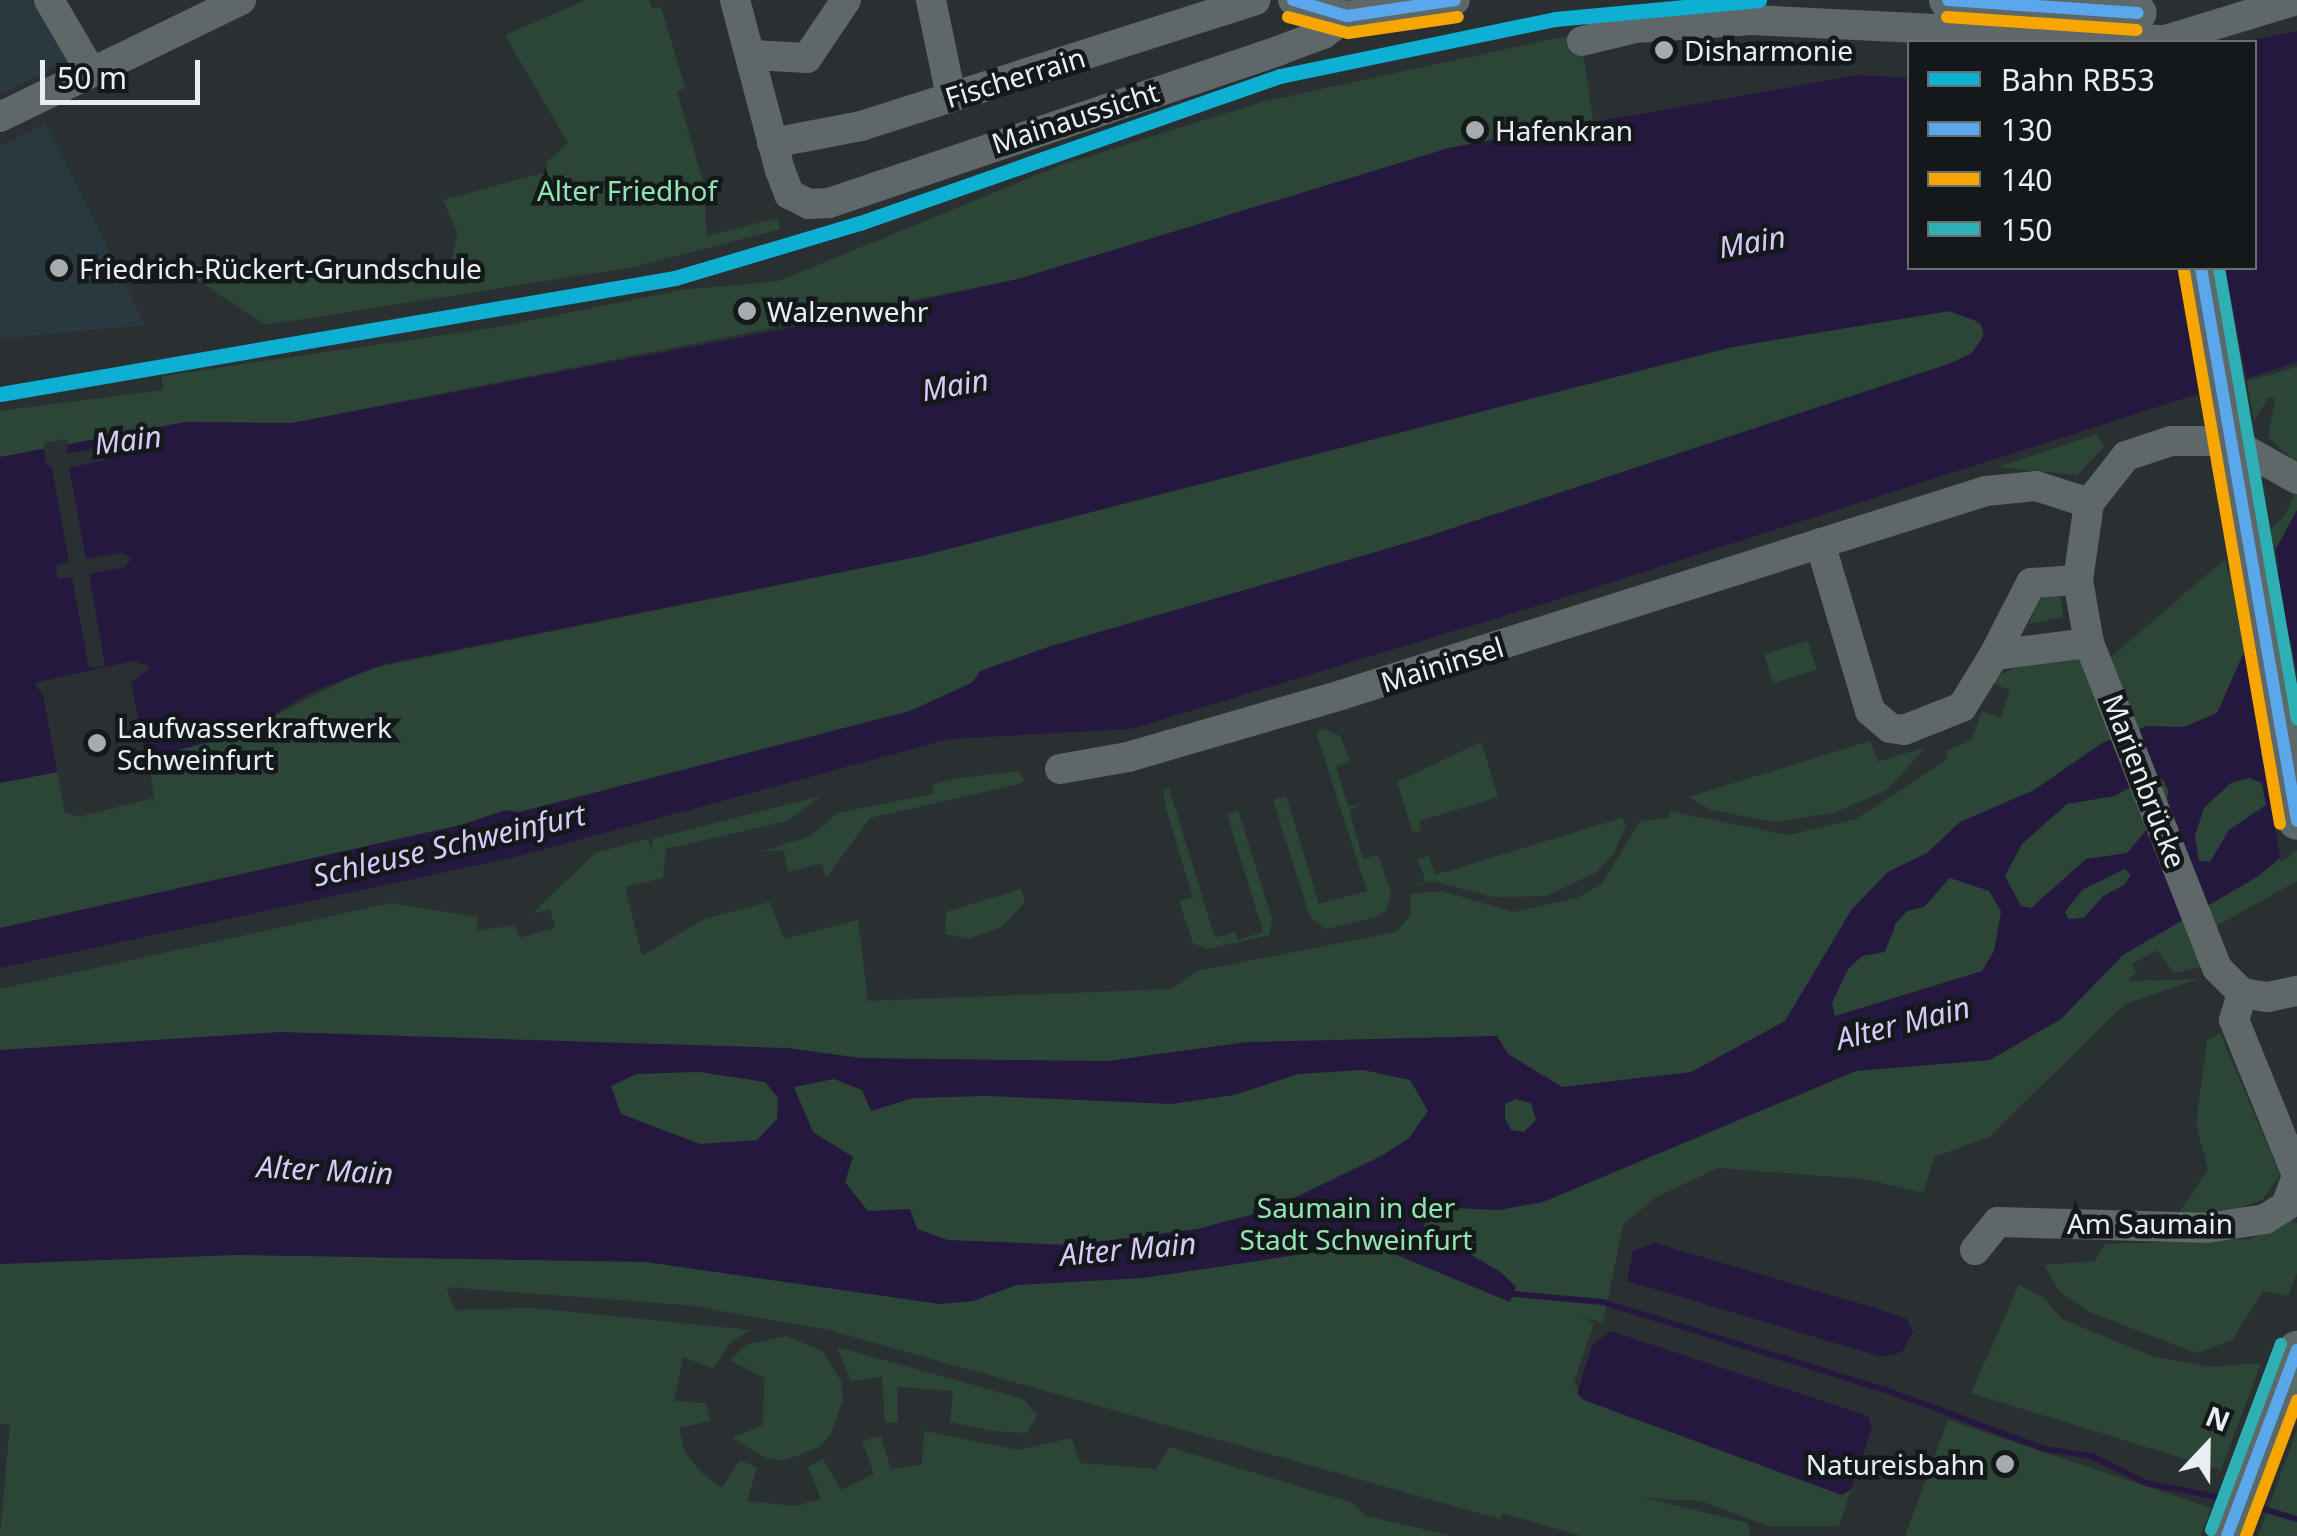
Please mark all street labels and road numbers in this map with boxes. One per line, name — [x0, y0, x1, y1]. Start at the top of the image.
street label: Fischerrain — [941, 40, 1089, 114]
street label: Mainaussicht — [987, 74, 1163, 160]
street label: Maininsel — [1377, 629, 1507, 699]
street label: Marienbrücke — [2096, 689, 2194, 873]
street label: Am Saumain — [2067, 1206, 2233, 1240]

